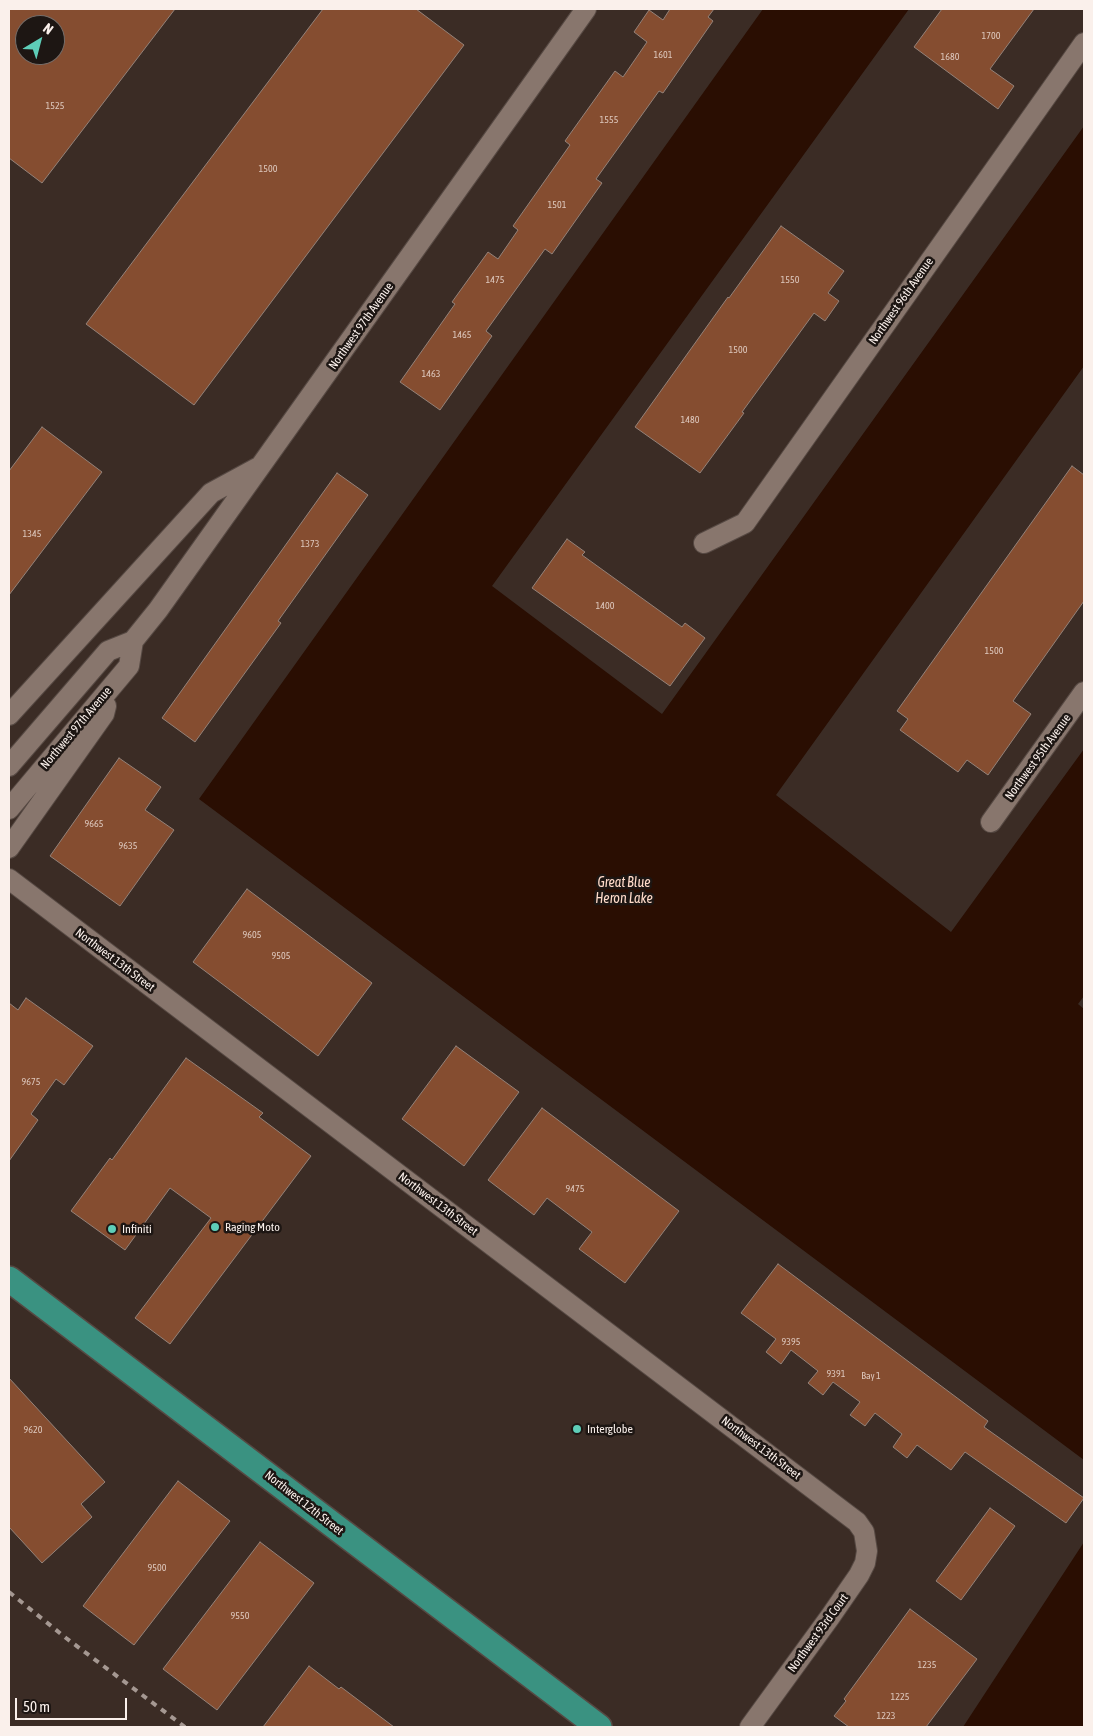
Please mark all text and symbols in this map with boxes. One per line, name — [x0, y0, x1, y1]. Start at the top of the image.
north arrow — [15, 15, 65, 65]
text: N — [40, 20, 57, 38]
house number: 1700 — [982, 30, 1000, 42]
house number: 1601 — [654, 49, 672, 61]
house number: 1680 — [941, 51, 959, 63]
house number: 1525 — [46, 100, 64, 112]
house number: 1555 — [600, 114, 618, 126]
house number: 1500 — [259, 163, 277, 175]
house number: 1501 — [548, 199, 566, 211]
street label: Northwest 96th Avenue — [866, 255, 936, 347]
house number: 1475 — [486, 274, 504, 286]
house number: 1550 — [781, 274, 799, 286]
street label: Northwest 97th Avenue — [326, 280, 396, 372]
house number: 1465 — [453, 329, 471, 341]
house number: 1500 — [729, 344, 747, 356]
house number: 1463 — [422, 368, 440, 380]
house number: 1480 — [681, 414, 699, 426]
house number: 1345 — [23, 528, 41, 540]
house number: 1373 — [301, 538, 319, 550]
house number: 1400 — [596, 600, 614, 612]
house number: 1500 — [985, 645, 1003, 657]
street label: Northwest 97th Avenue — [37, 684, 115, 772]
street label: Northwest 95th Avenue — [1002, 711, 1074, 803]
house number: 9665 — [85, 818, 103, 830]
house number: 9635 — [119, 840, 137, 852]
water label: Great Blue Heron Lake — [595, 875, 653, 908]
street label: Northwest 13th Street — [72, 925, 158, 995]
house number: 9605 — [243, 929, 261, 941]
house number: 9505 — [272, 950, 290, 962]
house number: 9675 — [22, 1076, 40, 1088]
street label: Northwest 13th Street — [395, 1169, 481, 1239]
house number: 9475 — [566, 1183, 584, 1195]
place label: Raging Moto — [225, 1220, 280, 1234]
marker: Raging Moto — [209, 1221, 221, 1233]
place label: Infiniti — [122, 1222, 152, 1236]
marker: Infiniti — [106, 1223, 118, 1235]
house number: 9395 — [782, 1336, 800, 1348]
house number: 9391 — [827, 1368, 845, 1380]
house number: Bay 1 — [861, 1370, 881, 1382]
street label: Northwest 13th Street — [718, 1413, 804, 1483]
place label: Interglobe — [587, 1422, 633, 1436]
marker: Interglobe — [571, 1423, 583, 1435]
house number: 9620 — [24, 1424, 42, 1436]
street label: Northwest 12th Street — [262, 1468, 346, 1538]
house number: 9500 — [148, 1562, 166, 1574]
street label: Northwest 93rd Court — [785, 1591, 851, 1675]
house number: 9550 — [231, 1610, 249, 1622]
house number: 1235 — [918, 1659, 936, 1671]
scale bar — [18, 1688, 130, 1720]
house number: 1225 — [891, 1691, 909, 1703]
text: 50 m — [23, 1698, 50, 1715]
house number: 1223 — [877, 1710, 895, 1722]

